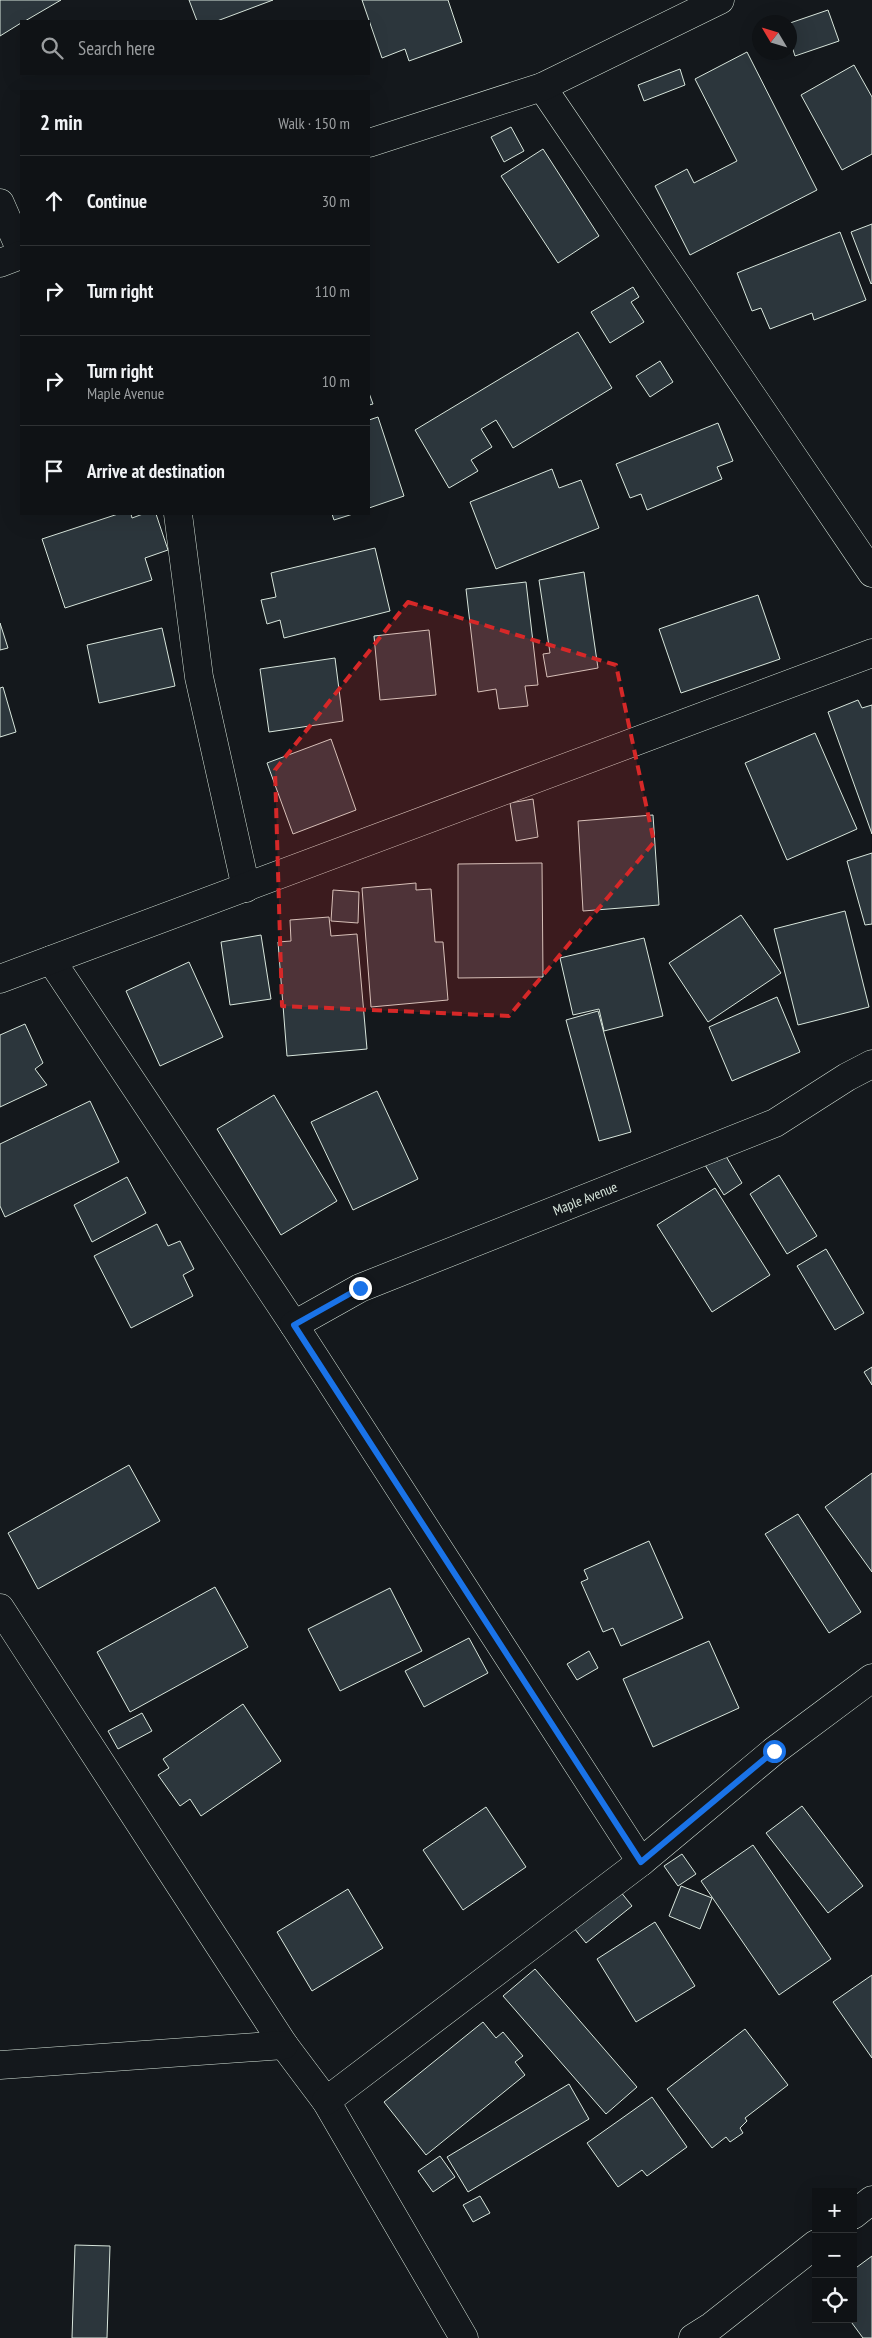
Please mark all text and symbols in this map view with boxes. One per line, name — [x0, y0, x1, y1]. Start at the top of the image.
north arrow — [752, 15, 797, 60]
search box — [20, 20, 370, 75]
icon: search — [38, 34, 66, 62]
text: Search here — [78, 36, 155, 60]
text: 2 min — [40, 109, 82, 136]
text: Walk · 150 m — [278, 113, 350, 133]
icon: ahead — [40, 187, 68, 215]
text: Continue — [87, 189, 147, 213]
text: 30 m — [322, 191, 350, 211]
icon: right — [40, 277, 68, 305]
text: Turn right — [87, 279, 153, 303]
text: 110 m — [315, 281, 350, 301]
text: Turn right — [87, 359, 153, 383]
icon: right — [40, 367, 68, 395]
text: 10 m — [322, 371, 350, 391]
text: Maple Avenue — [87, 383, 164, 403]
icon: arrive — [40, 457, 68, 485]
text: Arrive at destination — [87, 459, 225, 483]
street label: Maple Avenue — [550, 1178, 620, 1219]
route end — [349, 1277, 372, 1300]
route start — [763, 1740, 786, 1763]
map controls — [812, 2188, 857, 2323]
button: + — [812, 2188, 857, 2233]
button: − — [812, 2233, 857, 2278]
button: locate — [812, 2278, 857, 2323]

